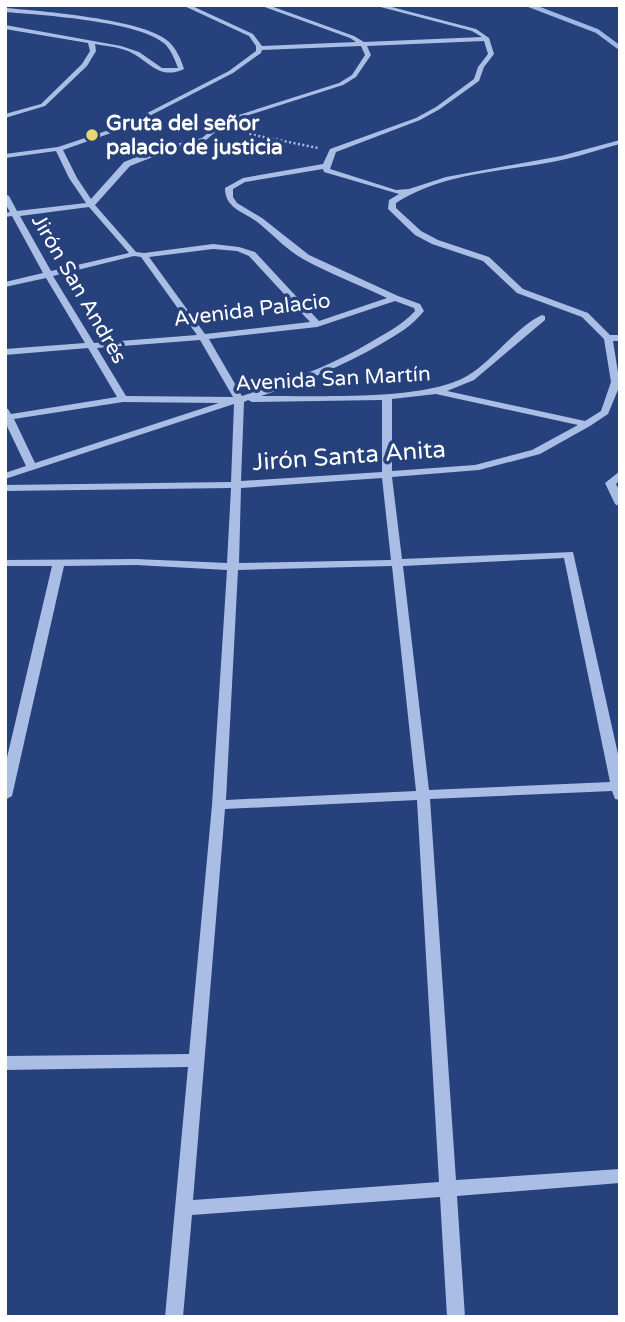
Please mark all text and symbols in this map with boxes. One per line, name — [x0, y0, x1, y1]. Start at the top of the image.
place label: Gruta del señor palacio de justicia — [106, 111, 283, 160]
marker: Gruta del señor palacio de justicia — [84, 127, 100, 143]
street label: Jirón San Andrés — [26, 210, 132, 368]
street label: Avenida Palacio — [172, 288, 332, 332]
street label: Avenida San Martín — [235, 361, 431, 397]
street label: Jirón Santa Anita — [251, 435, 447, 477]

